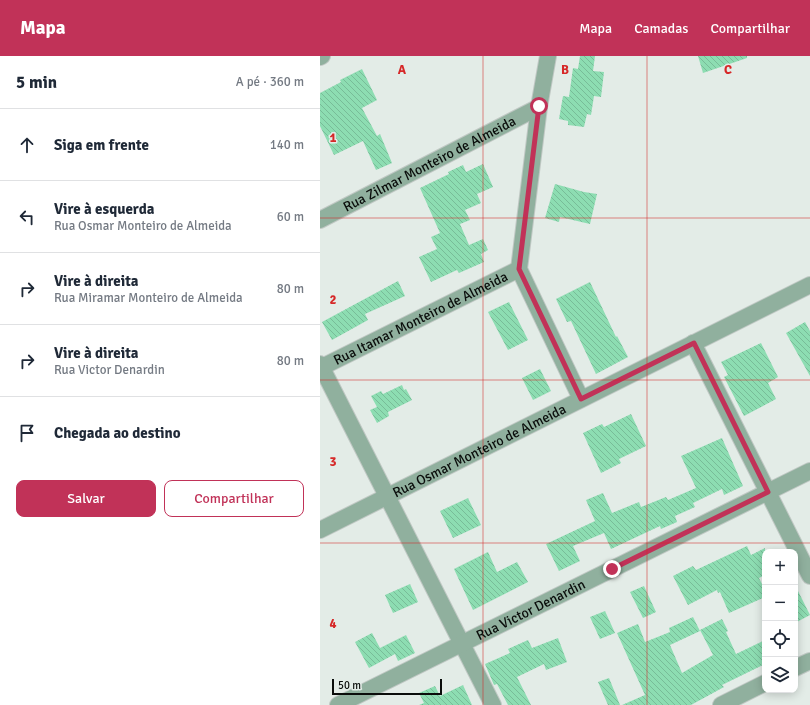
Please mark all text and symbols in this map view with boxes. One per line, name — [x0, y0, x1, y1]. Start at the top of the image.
text: Mapa — [20, 16, 66, 40]
text: Mapa — [579, 20, 612, 37]
text: Camadas — [634, 20, 688, 37]
text: Compartilhar — [710, 20, 790, 37]
text: A — [398, 62, 407, 78]
text: B — [561, 62, 569, 78]
text: C — [724, 62, 732, 78]
text: 5 min — [16, 72, 57, 93]
text: A pé · 360 m — [236, 74, 304, 90]
route start — [530, 97, 548, 115]
street label: Rua Zilmar Monteiro de Almeida — [340, 112, 519, 216]
text: 1 — [329, 130, 337, 146]
icon: ahead — [16, 134, 38, 156]
text: Siga em frente — [54, 136, 149, 154]
text: 140 m — [270, 137, 304, 153]
text: Vire à esquerda — [54, 200, 154, 218]
icon: left — [16, 206, 38, 228]
text: 60 m — [277, 209, 304, 225]
text: Rua Osmar Monteiro de Almeida — [54, 218, 232, 234]
street label: Rua Itamar Monteiro de Almeida — [331, 268, 511, 369]
text: Vire à direita — [54, 272, 138, 290]
icon: right — [16, 278, 38, 300]
text: 80 m — [277, 281, 304, 297]
text: Rua Miramar Monteiro de Almeida — [54, 290, 243, 306]
text: 2 — [329, 292, 337, 308]
text: Vire à direita — [54, 344, 138, 362]
icon: right — [16, 350, 38, 372]
text: 80 m — [277, 353, 304, 369]
text: Rua Victor Denardin — [54, 362, 165, 378]
street label: Rua Osmar Monteiro de Almeida — [390, 400, 569, 501]
icon: arrive — [16, 422, 38, 444]
text: Chegada ao destino — [54, 424, 181, 442]
text: 3 — [329, 454, 337, 470]
button: Salvar — [16, 480, 156, 517]
button: Compartilhar — [164, 480, 304, 517]
map controls — [762, 549, 798, 693]
button: + — [762, 549, 798, 585]
route end — [603, 560, 621, 578]
street label: Rua Victor Denardin — [474, 576, 588, 644]
button: − — [762, 585, 798, 621]
text: 4 — [329, 616, 337, 632]
button: locate — [762, 621, 798, 657]
button: layers — [762, 657, 798, 693]
scale bar — [332, 677, 442, 696]
text: 50 m — [338, 679, 361, 692]

